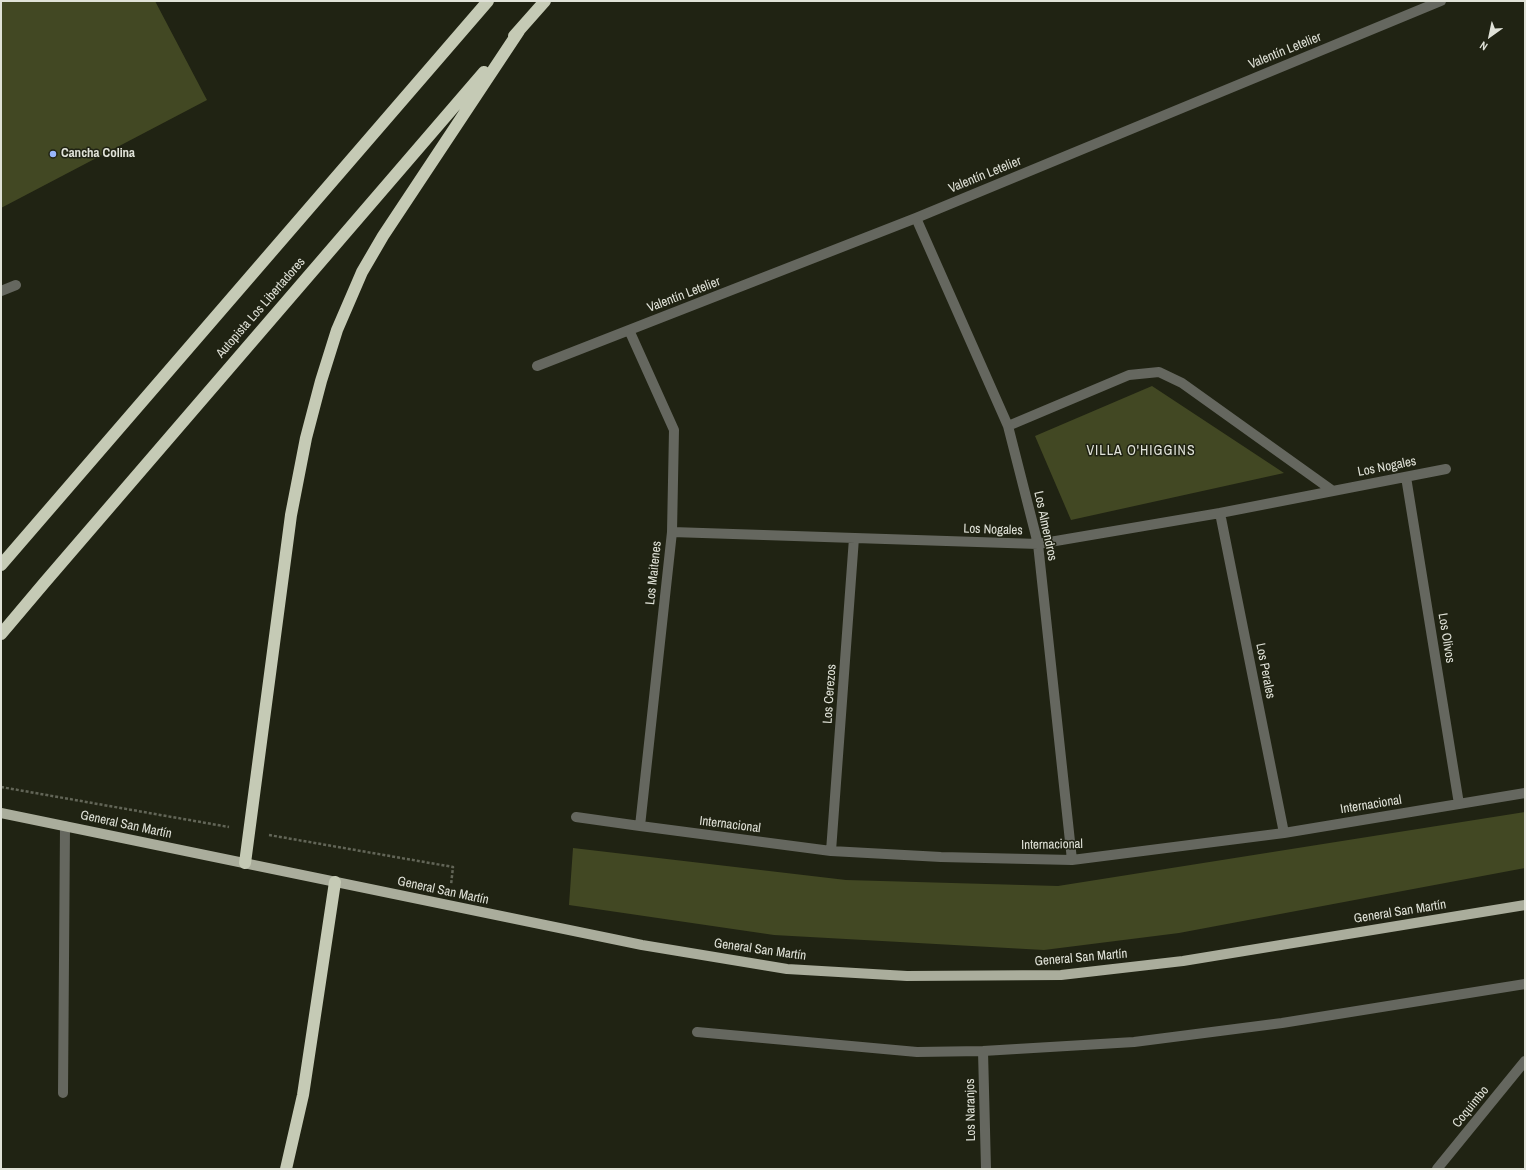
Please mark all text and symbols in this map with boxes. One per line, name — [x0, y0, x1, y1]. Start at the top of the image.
north arrow — [1470, 16, 1510, 56]
street label: Valentín Letelier — [1246, 29, 1324, 73]
text: N — [1477, 38, 1490, 54]
place label: Cancha Colina — [61, 146, 135, 162]
marker: Cancha Colina — [48, 149, 58, 159]
street label: Valentín Letelier — [946, 153, 1024, 197]
street label: Autopista Los Libertadores — [213, 255, 309, 361]
street label: Valentín Letelier — [645, 274, 723, 316]
district label: VILLA O'HIGGINS — [1086, 443, 1196, 459]
street label: Los Nogales — [1356, 454, 1418, 480]
street label: Los Almendros — [1030, 490, 1060, 562]
street label: Los Nogales — [963, 521, 1023, 539]
street label: Los Maitenes — [643, 540, 665, 606]
street label: Los Olivos — [1434, 612, 1458, 664]
street label: Los Perales — [1252, 642, 1278, 700]
street label: Los Cerezos — [820, 664, 840, 724]
street label: Internacional — [1339, 792, 1403, 818]
street label: General San Martín — [79, 808, 173, 842]
street label: Internacional — [698, 814, 762, 836]
street label: Internacional — [1021, 837, 1083, 853]
street label: General San Martín — [396, 874, 490, 908]
street label: General San Martín — [1353, 897, 1447, 927]
street label: General San Martín — [713, 936, 807, 964]
street label: General San Martín — [1034, 946, 1128, 970]
street label: Los Naranjos — [963, 1078, 979, 1142]
street label: Coquimbo — [1449, 1083, 1493, 1131]

